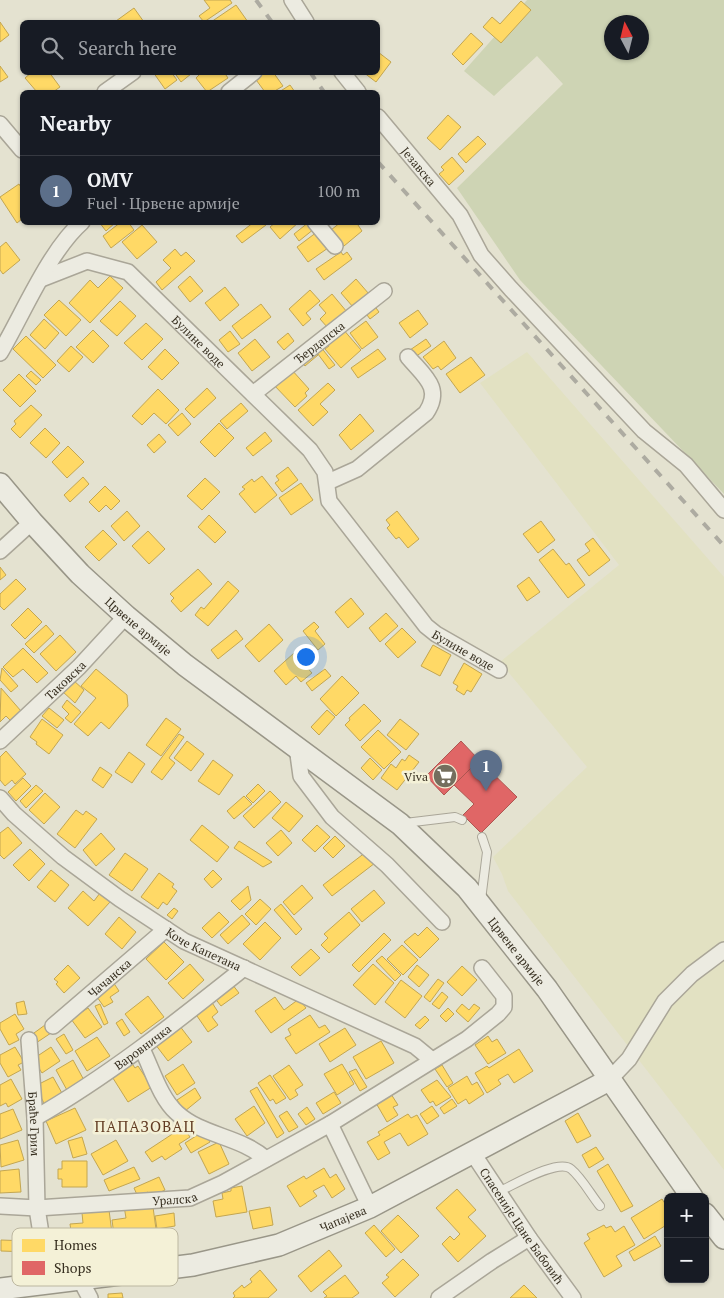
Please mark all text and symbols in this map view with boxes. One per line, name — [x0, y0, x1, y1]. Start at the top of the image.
north arrow — [604, 15, 649, 60]
search box — [20, 20, 380, 75]
icon: search — [38, 34, 66, 62]
text: Search here — [78, 35, 177, 60]
text: Nearby — [40, 109, 111, 137]
street label: Језавска — [398, 143, 440, 189]
text: OMV — [87, 167, 133, 192]
text: 1 — [51, 180, 61, 202]
text: 100 m — [317, 180, 360, 202]
text: Fuel · Црвене армије — [87, 192, 240, 214]
street label: Булине воде — [169, 312, 229, 371]
street label: Ђердапска — [291, 318, 347, 367]
street label: Црвене армије — [102, 593, 175, 659]
street label: Булине воде — [430, 626, 497, 673]
your location — [293, 644, 319, 670]
street label: Таковска — [41, 657, 89, 703]
pin: 1 — [470, 750, 502, 791]
supermarket icon: Viva — [432, 763, 458, 789]
place label: Viva — [404, 769, 428, 784]
street label: Црвене армије — [485, 914, 549, 988]
street label: Коче Капетана — [163, 924, 244, 974]
street label: Чачанска — [85, 955, 134, 1000]
street label: Варовничка — [111, 1021, 174, 1073]
street label: Браће Грим — [25, 1091, 43, 1157]
district label: ПАПАЗОВАЦ — [95, 1116, 195, 1136]
street label: Спасеније Цане Бабовић — [477, 1165, 567, 1287]
street label: Уралска — [152, 1188, 199, 1208]
map controls — [664, 1193, 709, 1283]
button: + — [664, 1193, 709, 1238]
street label: Чапајева — [317, 1202, 368, 1235]
legend — [12, 1228, 178, 1286]
text: Homes — [54, 1235, 97, 1254]
button: − — [664, 1238, 709, 1283]
text: Shops — [54, 1258, 91, 1277]

